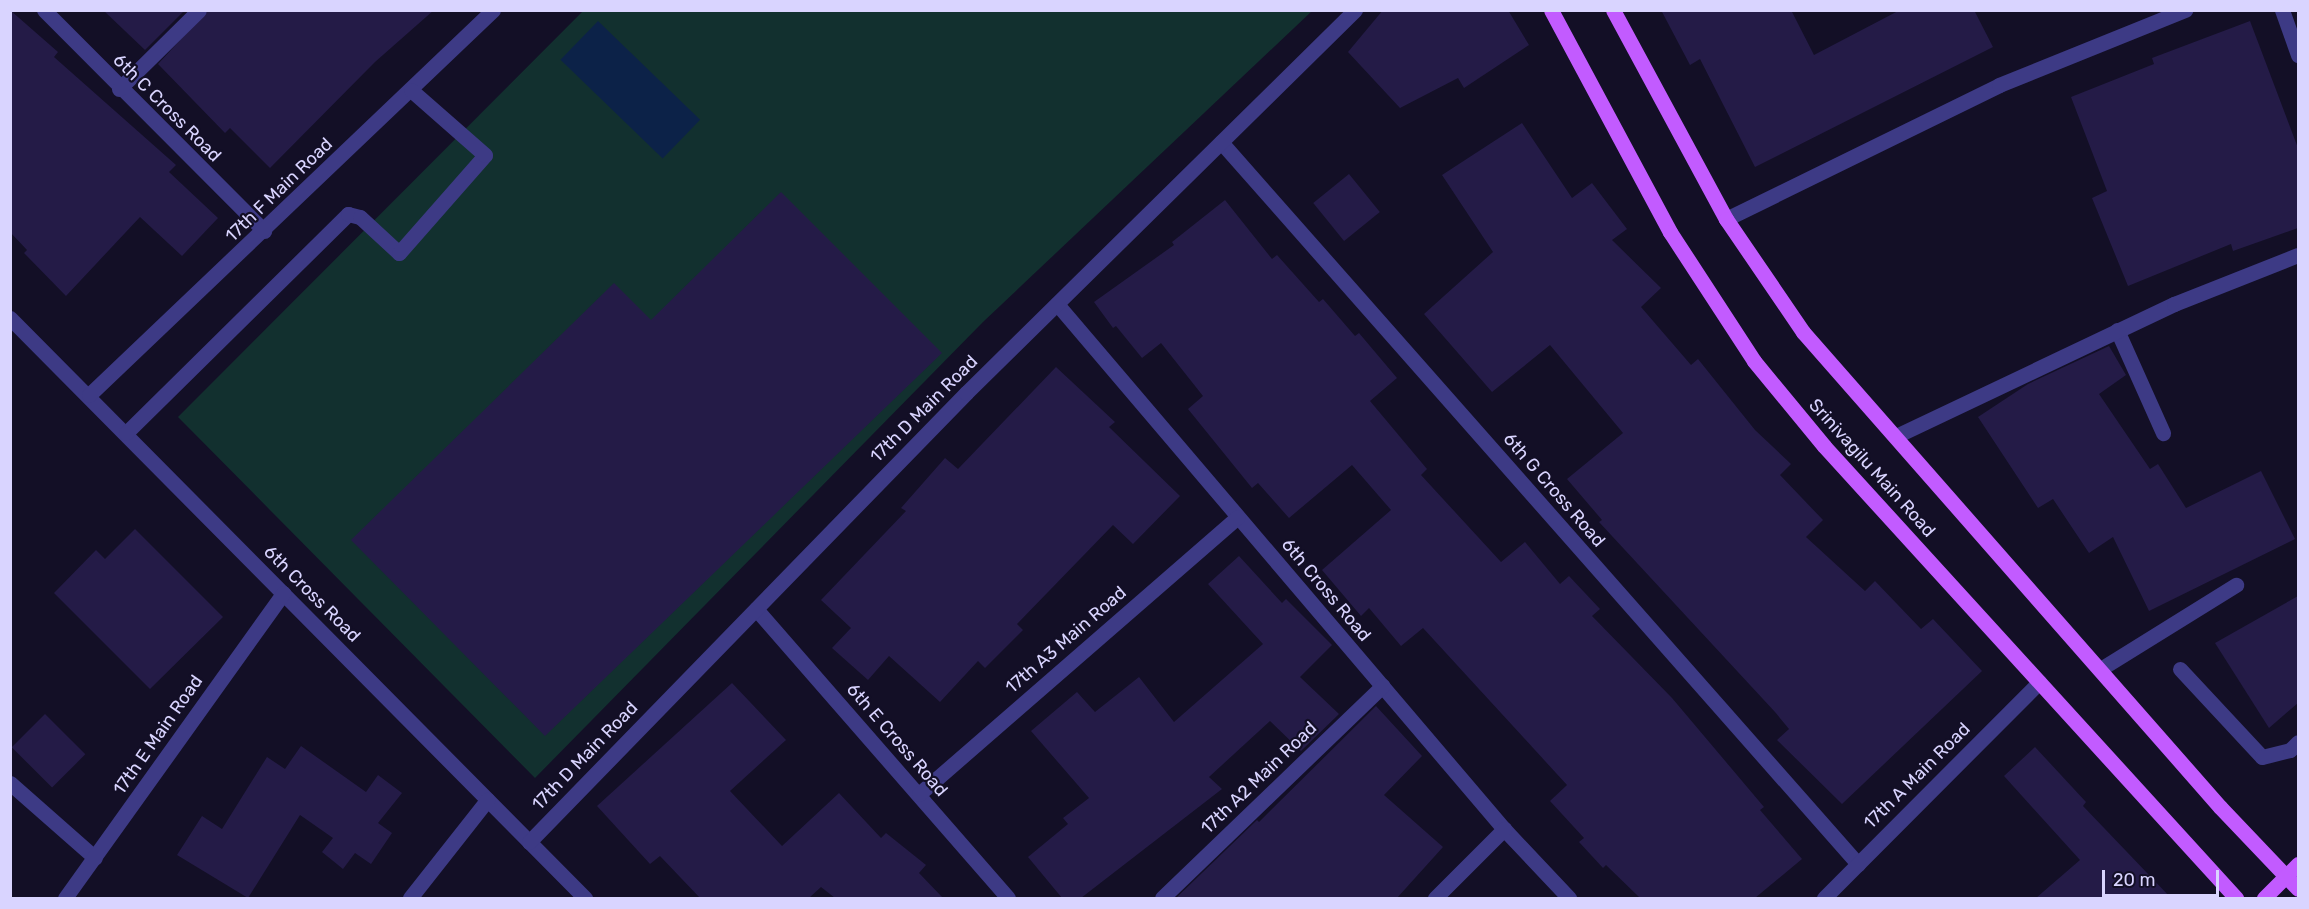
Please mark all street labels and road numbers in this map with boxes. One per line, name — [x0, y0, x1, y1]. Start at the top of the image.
street label: 6th C Cross Road — [108, 49, 226, 167]
street label: 17th F Main Road — [221, 133, 337, 247]
street label: 17th D Main Road — [866, 351, 982, 467]
street label: Srinivagilu Main Road — [1804, 394, 1940, 542]
street label: 6th G Cross Road — [1499, 428, 1609, 552]
street label: 6th Cross Road — [1277, 534, 1375, 646]
street label: 6th Cross Road — [259, 541, 365, 647]
street label: 17th A3 Main Road — [1001, 582, 1131, 698]
street label: 17th E Main Road — [109, 671, 207, 799]
street label: 6th E Cross Road — [842, 679, 952, 801]
street label: 17th D Main Road — [528, 697, 642, 815]
street label: 17th A2 Main Road — [1196, 717, 1322, 839]
street label: 17th A Main Road — [1859, 718, 1975, 834]

